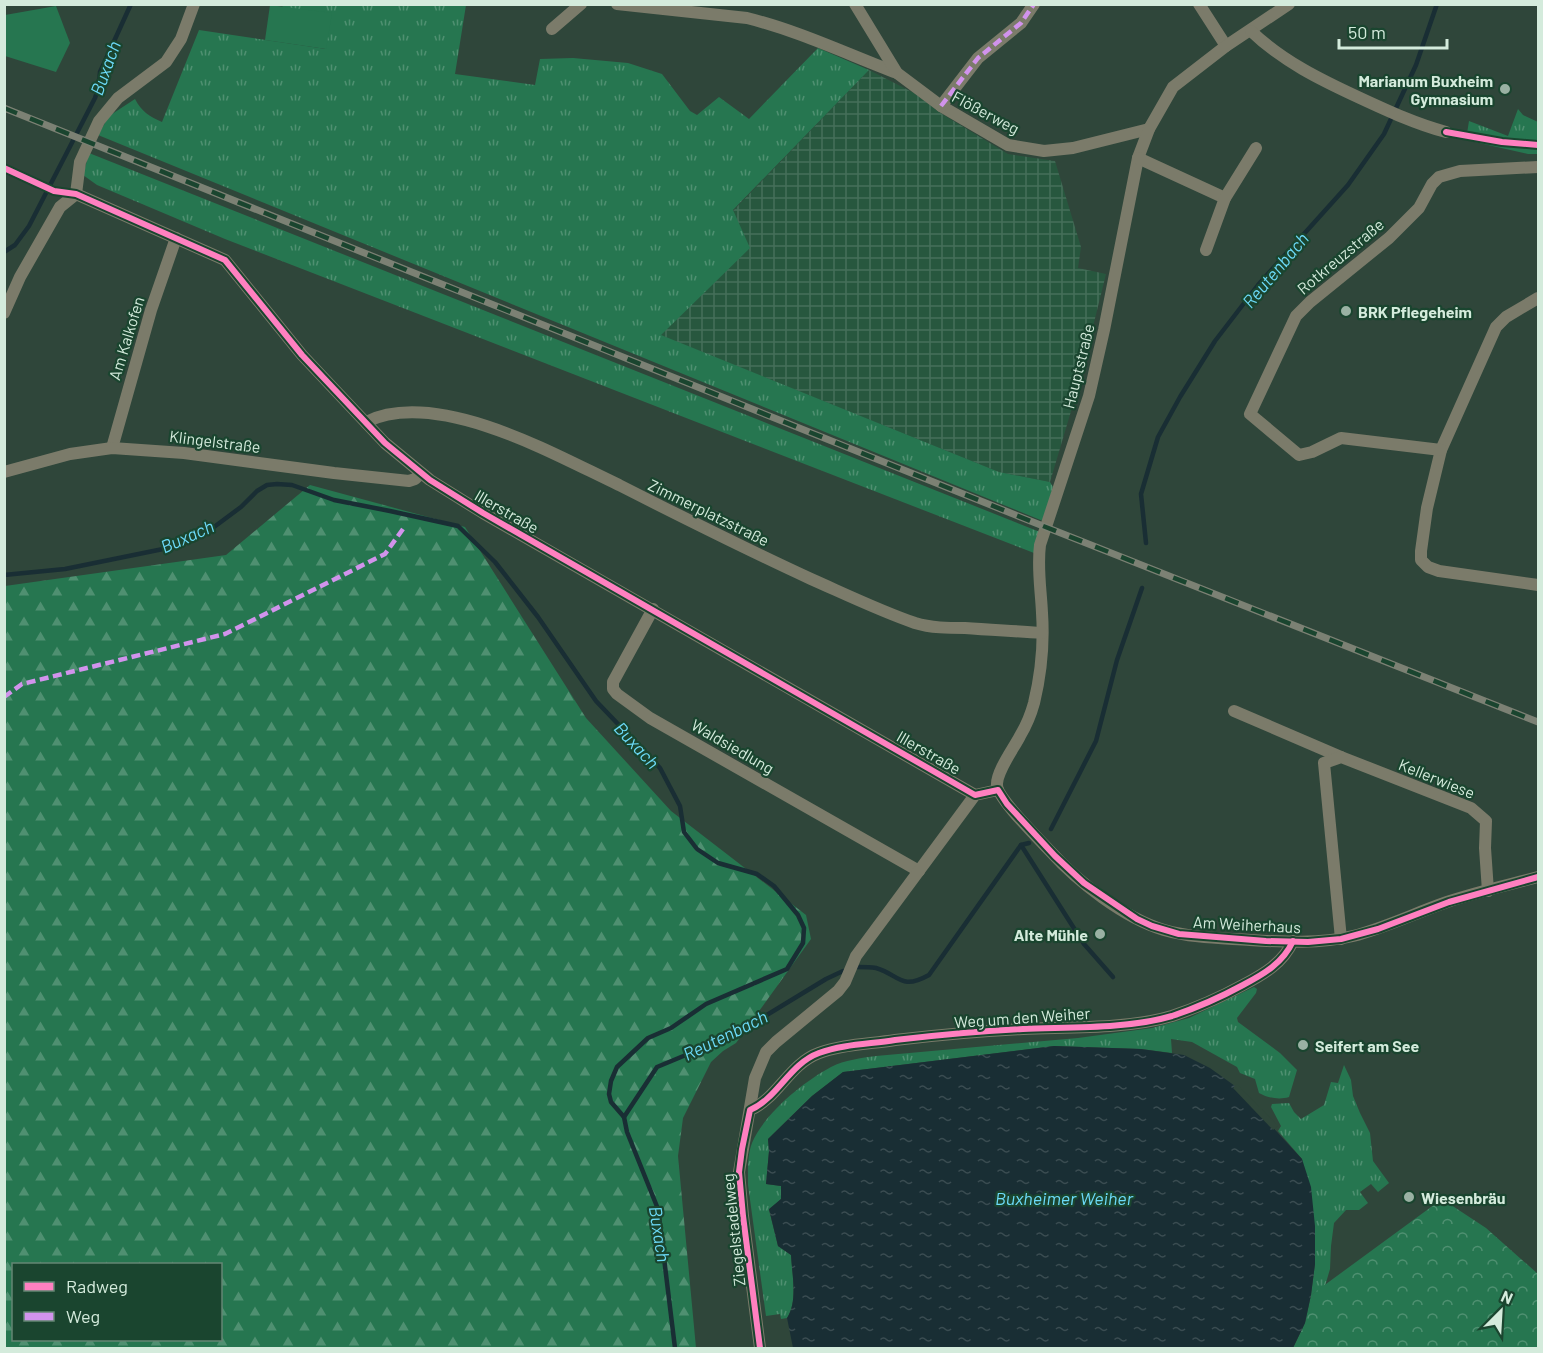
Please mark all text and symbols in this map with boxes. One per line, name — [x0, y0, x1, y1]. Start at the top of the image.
scale bar — [1339, 12, 1447, 50]
text: 50 m — [1348, 21, 1386, 43]
water label: Buxach — [85, 38, 125, 98]
place label: Marianum Buxheim Gymnasium — [1358, 71, 1493, 108]
marker: Marianum Buxheim Gymnasium — [1498, 82, 1512, 96]
street label: Flößerweg — [949, 86, 1023, 138]
street label: Rotkreuzstraße — [1293, 214, 1387, 298]
water label: Reutenbach — [1237, 228, 1313, 312]
street label: Am Kalkofen — [104, 294, 148, 382]
place label: BRK Pflegeheim — [1358, 302, 1472, 321]
marker: BRK Pflegeheim — [1339, 304, 1353, 318]
street label: Hauptstraße — [1058, 322, 1098, 410]
street label: Klingelstraße — [168, 426, 262, 456]
street label: Zimmerplatzstraße — [645, 475, 773, 549]
street label: Illerstraße — [472, 485, 542, 537]
water label: Buxach — [157, 515, 217, 557]
street label: Waldsiedlung — [688, 715, 778, 777]
water label: Buxach — [610, 717, 664, 773]
street label: Illerstraße — [894, 726, 964, 778]
street label: Kellerwiese — [1396, 754, 1478, 802]
street label: Am Weiherhaus — [1193, 912, 1301, 936]
place label: Alte Mühle — [1014, 925, 1088, 944]
marker: Alte Mühle — [1093, 927, 1107, 941]
street label: Weg um den Weiher — [953, 1003, 1091, 1031]
water label: Reutenbach — [679, 1005, 771, 1065]
place label: Seifert am See — [1315, 1036, 1420, 1055]
marker: Seifert am See — [1296, 1038, 1310, 1052]
street label: Ziegelstadelweg — [718, 1173, 748, 1287]
water label: Buxheimer Weiher — [995, 1187, 1134, 1209]
place label: Wiesenbräu — [1421, 1188, 1506, 1207]
marker: Wiesenbräu — [1402, 1190, 1416, 1204]
water label: Buxach — [645, 1205, 675, 1263]
legend — [12, 1263, 222, 1341]
text: Radweg — [66, 1275, 128, 1297]
north arrow — [1471, 1281, 1531, 1341]
text: N — [1499, 1286, 1516, 1308]
text: Weg — [66, 1305, 100, 1327]

